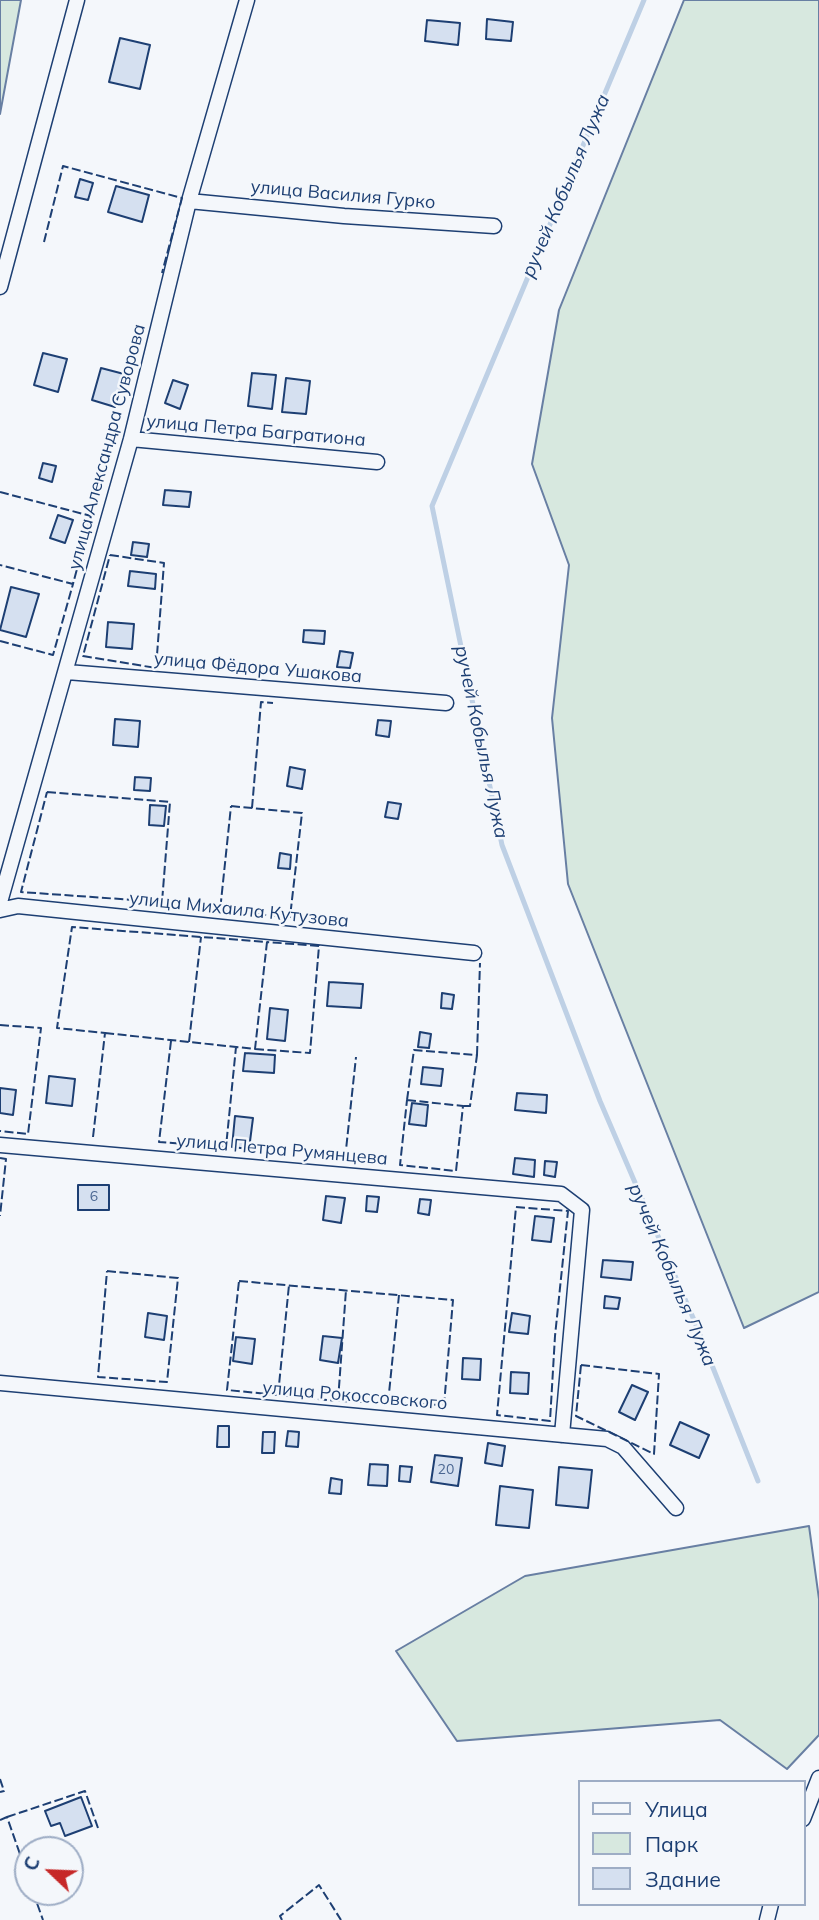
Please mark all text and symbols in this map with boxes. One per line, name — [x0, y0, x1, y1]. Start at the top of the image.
water label: ручей Кобылья Лужа — [517, 91, 615, 281]
street label: улица Василия Гурко — [250, 176, 436, 214]
street label: улица Александра Суворова — [64, 322, 150, 572]
street label: улица Петра Багратиона — [145, 411, 367, 451]
water label: ручей Кобылья Лужа — [449, 643, 513, 841]
street label: улица Фёдора Ушакова — [153, 648, 363, 688]
street label: улица Михаила Кутузова — [128, 888, 350, 932]
street label: улица Петра Румянцева — [175, 1130, 389, 1170]
water label: ручей Кобылья Лужа — [623, 1180, 721, 1370]
house number: 6 — [90, 1189, 98, 1205]
street label: улица Рокоссовского — [262, 1377, 448, 1415]
house number: 20 — [438, 1462, 454, 1478]
legend — [578, 1780, 805, 1906]
text: Улица — [645, 1796, 708, 1822]
text: Парк — [645, 1831, 698, 1857]
north arrow — [14, 1836, 84, 1906]
text: С — [18, 1853, 45, 1874]
text: Здание — [645, 1866, 721, 1892]

